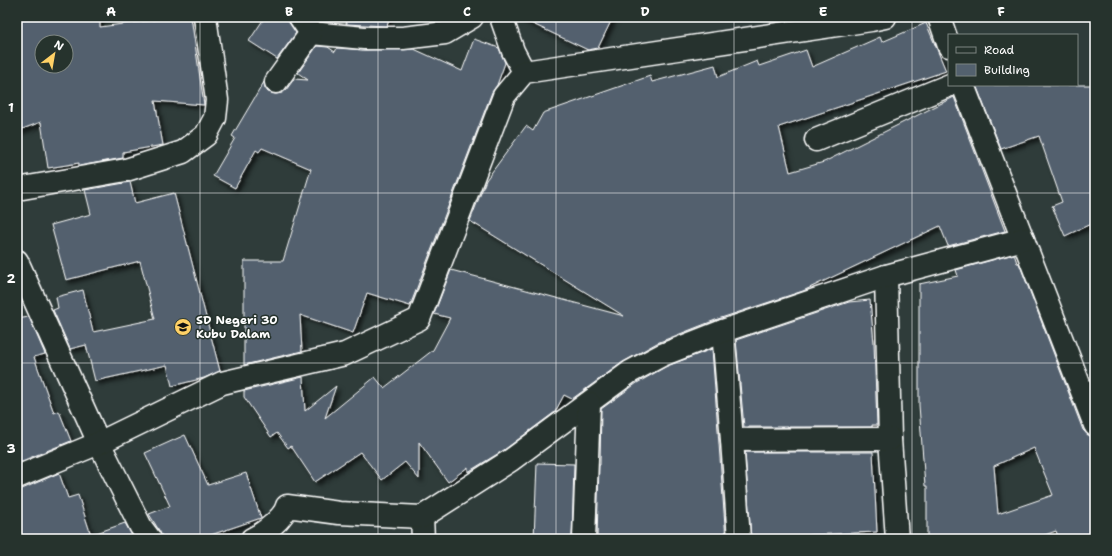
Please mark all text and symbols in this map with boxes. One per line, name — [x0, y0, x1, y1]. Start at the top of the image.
text: A — [106, 3, 116, 20]
text: B — [285, 3, 293, 20]
text: C — [463, 3, 471, 20]
text: D — [640, 3, 650, 20]
text: E — [819, 3, 828, 20]
text: F — [997, 3, 1005, 20]
north arrow — [34, 34, 74, 74]
legend — [948, 34, 1078, 86]
text: N — [51, 37, 67, 55]
text: Road — [984, 42, 1015, 58]
text: Building — [984, 62, 1030, 78]
text: 1 — [8, 99, 14, 116]
text: 2 — [6, 270, 16, 287]
place label: SD Negeri 30 Kubu Dalam — [196, 312, 278, 342]
school or university icon: SD Negeri 30 Kubu Dalam — [173, 317, 193, 337]
text: 3 — [6, 440, 16, 457]

